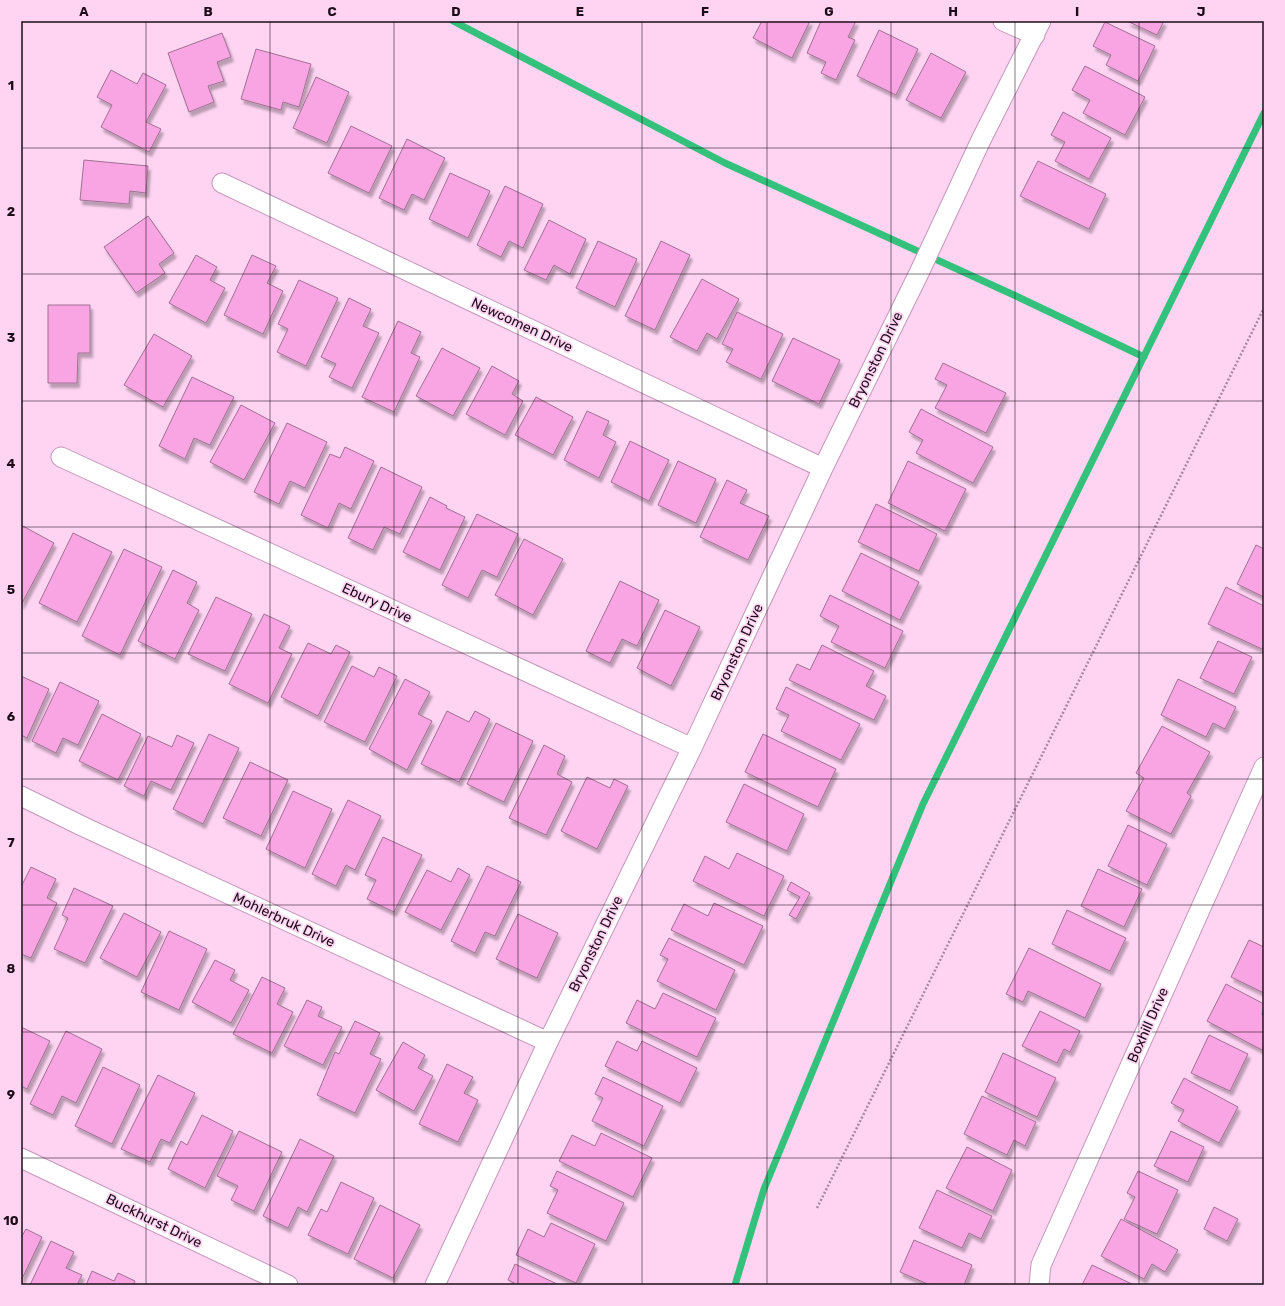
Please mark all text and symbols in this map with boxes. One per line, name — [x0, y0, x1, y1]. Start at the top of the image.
text: A — [79, 4, 89, 19]
text: B — [203, 4, 213, 19]
text: C — [327, 4, 337, 19]
text: D — [451, 4, 461, 19]
text: E — [576, 4, 584, 19]
text: F — [701, 4, 709, 19]
text: G — [824, 4, 834, 19]
text: H — [948, 4, 958, 19]
text: I — [1075, 4, 1079, 19]
text: J — [1197, 4, 1205, 19]
text: 1 — [8, 78, 14, 93]
text: 2 — [7, 204, 15, 219]
street label: Newcomen Drive — [469, 294, 576, 356]
street label: Bryonston Drive — [845, 309, 907, 411]
text: 3 — [7, 330, 16, 345]
text: 4 — [7, 456, 16, 471]
street label: Ebury Drive — [339, 579, 415, 627]
text: 5 — [7, 582, 15, 597]
street label: Bryonston Drive — [707, 601, 767, 703]
text: 6 — [7, 709, 16, 724]
text: 7 — [7, 835, 15, 850]
street label: Mohlerbruk Drive — [230, 889, 338, 951]
street label: Bryonston Drive — [565, 893, 627, 995]
text: 8 — [7, 961, 16, 976]
street label: Boxhill Drive — [1124, 985, 1172, 1065]
text: 9 — [7, 1087, 15, 1102]
street label: Buckhurst Drive — [103, 1190, 205, 1252]
text: 10 — [3, 1213, 19, 1228]

